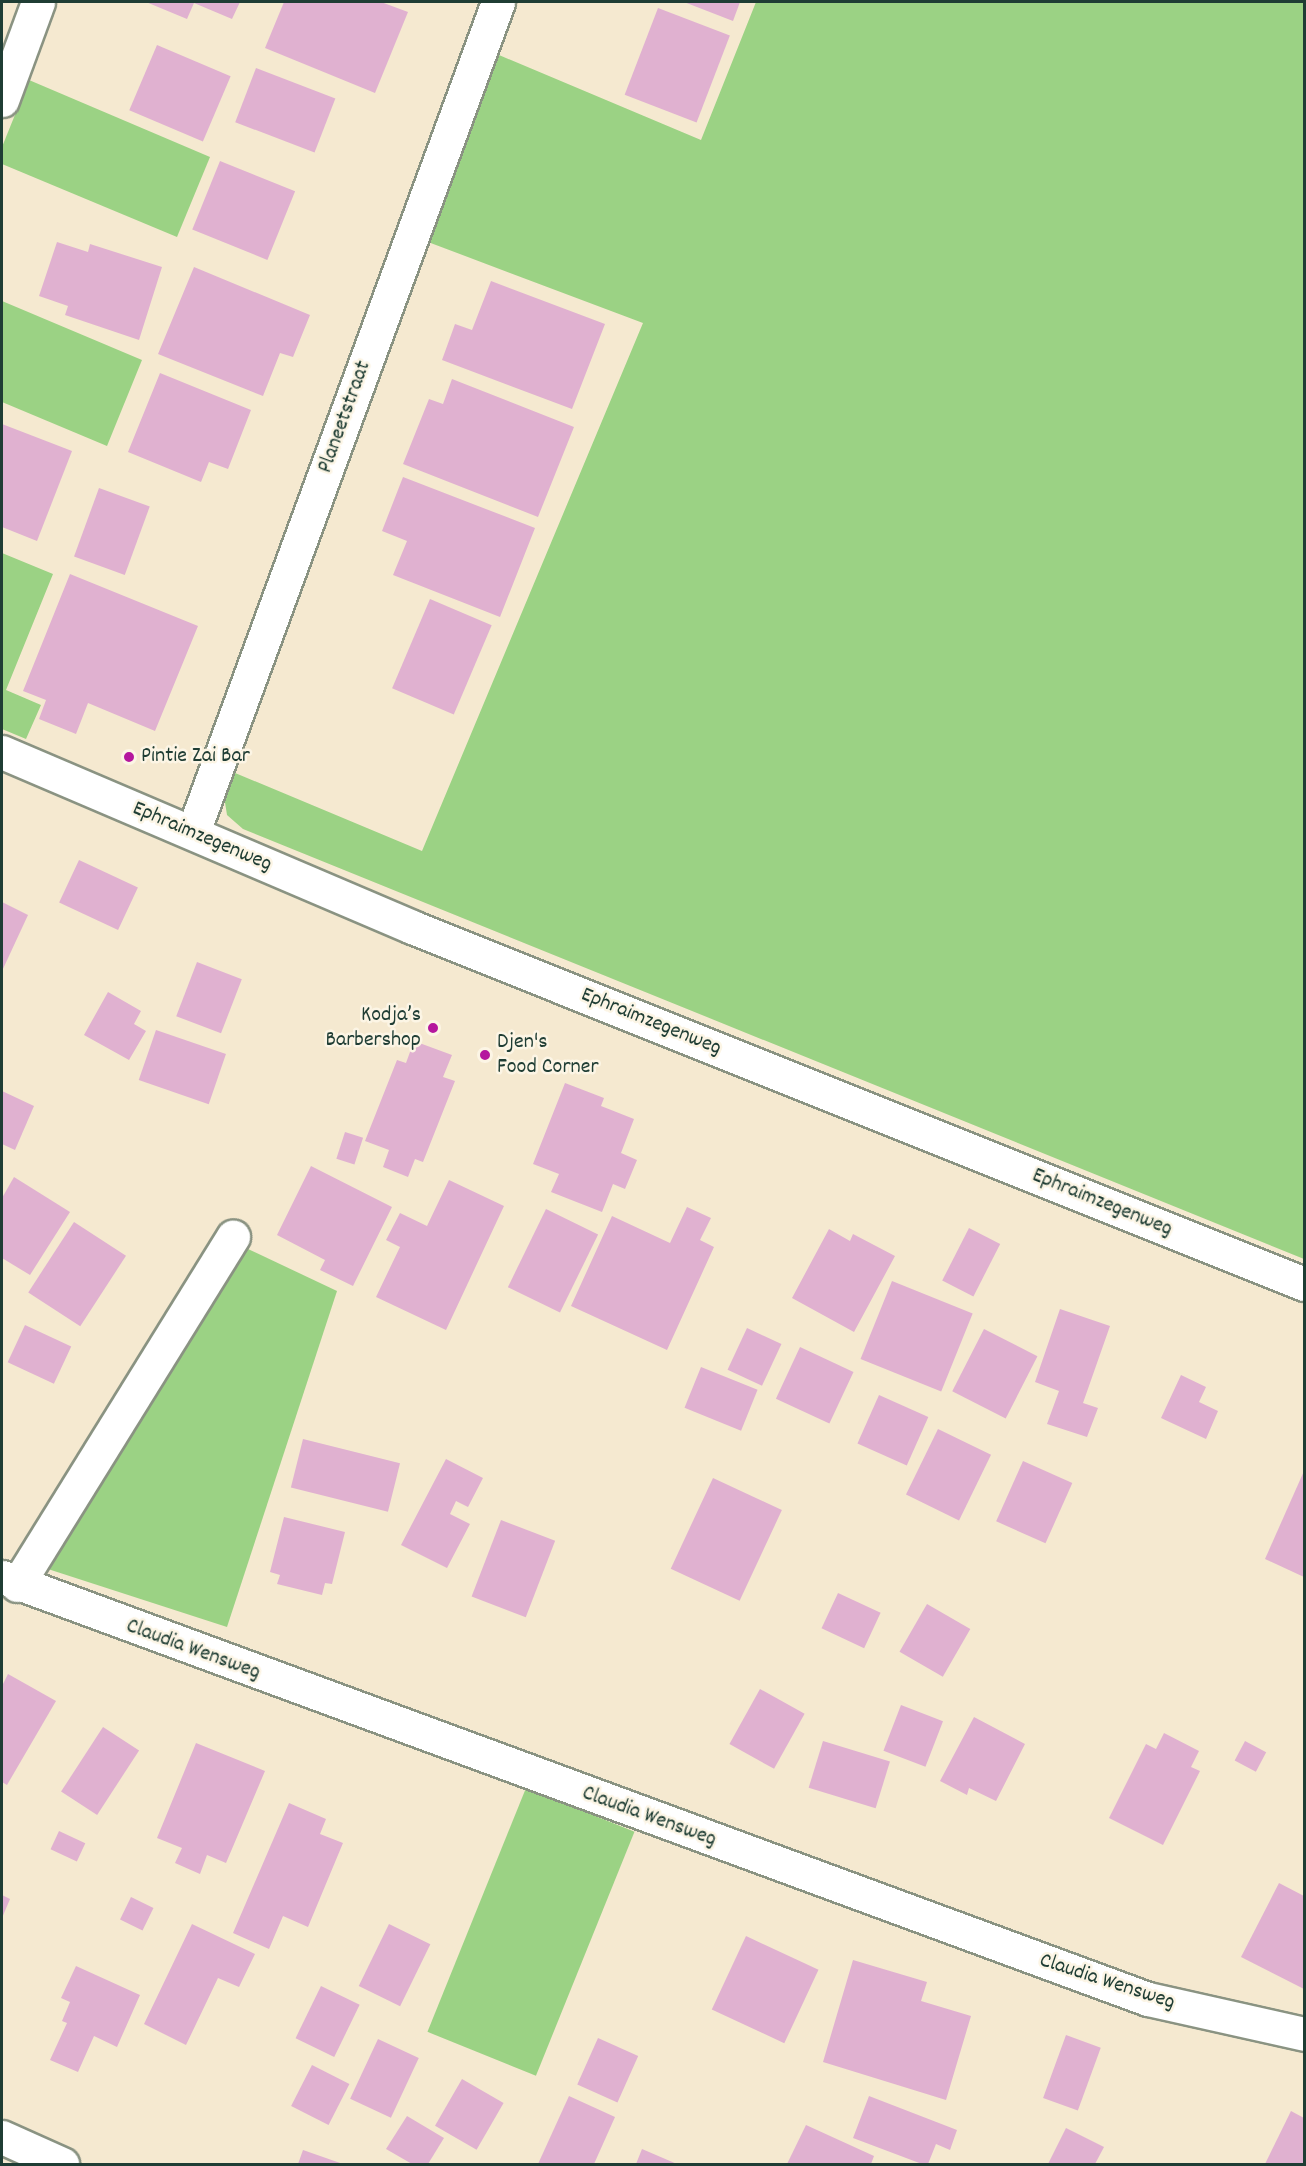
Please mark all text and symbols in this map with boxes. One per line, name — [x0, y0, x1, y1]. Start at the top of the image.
street label: Planeetstraat — [313, 357, 377, 477]
place label: Pintie Zai Bar — [141, 744, 250, 770]
marker: Pintie Zai Bar — [122, 750, 136, 764]
street label: Ephraimzegenweg — [128, 796, 276, 878]
street label: Ephraimzegenweg — [577, 982, 725, 1062]
place label: Kodja’s Barbershop — [325, 1002, 421, 1054]
marker: Kodja’s Barbershop — [426, 1021, 440, 1035]
place label: Djen's Food Corner — [497, 1029, 599, 1080]
marker: Djen's Food Corner — [478, 1048, 492, 1062]
street label: Ephraimzegenweg — [1028, 1163, 1176, 1243]
street label: Claudia Wensweg — [122, 1614, 264, 1686]
street label: Claudia Wensweg — [578, 1781, 720, 1853]
street label: Claudia Wensweg — [1036, 1948, 1178, 2016]

